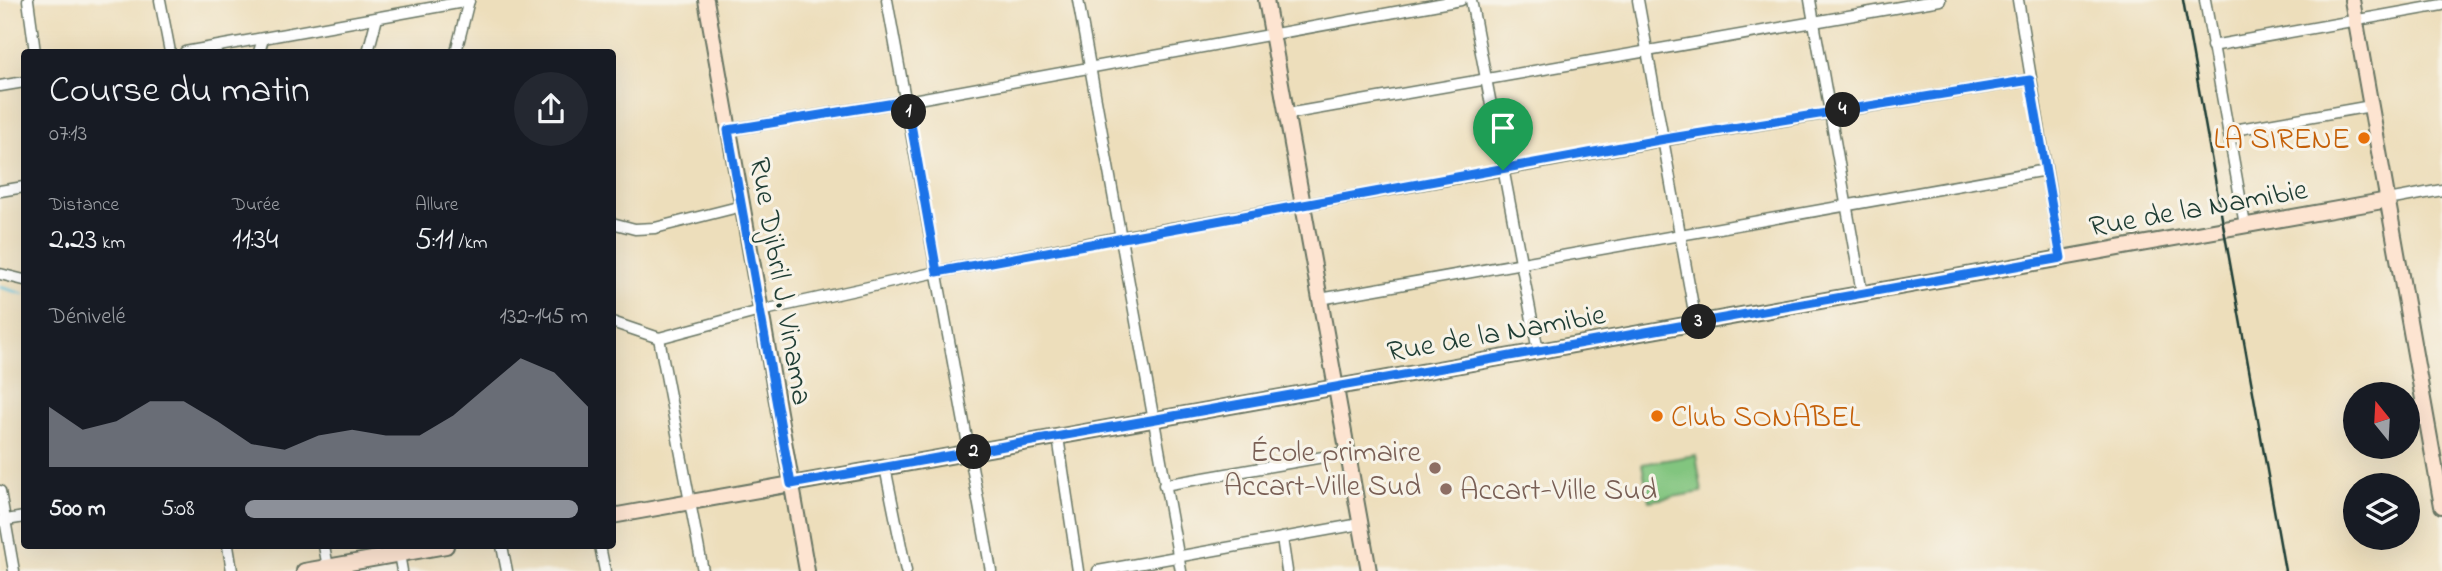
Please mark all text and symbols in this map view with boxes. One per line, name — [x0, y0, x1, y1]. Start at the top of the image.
text: Course du matin — [49, 64, 310, 120]
button: share — [514, 72, 588, 146]
pin: 4 — [1826, 92, 1860, 128]
pin: 1 — [892, 94, 926, 130]
text: 4 — [1839, 96, 1846, 123]
text: 1 — [905, 98, 912, 125]
pin — [1473, 98, 1533, 170]
icon: arrive — [1484, 109, 1522, 147]
text: 07:13 — [49, 118, 87, 151]
place label: LA SIRENE — [2213, 119, 2350, 163]
marker: LA SIRENE — [2356, 130, 2372, 146]
street label: Rue Djibril J. Vinama — [736, 154, 822, 409]
street label: Rue de la Namibie — [2086, 169, 2312, 251]
text: Distance — [49, 192, 119, 219]
text: Durée — [232, 192, 280, 219]
text: Allure — [415, 192, 458, 219]
text: 2.23 — [49, 219, 97, 263]
text: 11:34 — [232, 219, 278, 263]
text: 5:11 — [415, 219, 454, 263]
text: km — [97, 230, 125, 257]
text: /km — [454, 230, 488, 257]
street label: Rue de la Namibie — [1384, 294, 1610, 376]
text: Dénivelé — [49, 301, 126, 334]
text: 132–145 m — [500, 301, 588, 334]
pin: 3 — [1682, 304, 1716, 340]
text: 3 — [1695, 308, 1702, 335]
north arrow — [2343, 382, 2420, 458]
map controls — [2343, 382, 2420, 550]
place label: Club SONABEL — [1671, 397, 1861, 441]
marker: Club SONABEL — [1649, 408, 1665, 424]
place label: École primaire Accart-Ville Sud — [1224, 432, 1422, 510]
pin: 2 — [956, 434, 992, 470]
text: 2 — [969, 438, 978, 465]
marker: École primaire Accart-Ville Sud — [1427, 460, 1443, 476]
place label: Accart-Ville Sud — [1460, 470, 1657, 514]
button: layers — [2343, 473, 2420, 550]
marker: Accart-Ville Sud — [1438, 481, 1454, 497]
text: 500 m — [49, 493, 106, 526]
text: 5:08 — [161, 493, 195, 526]

